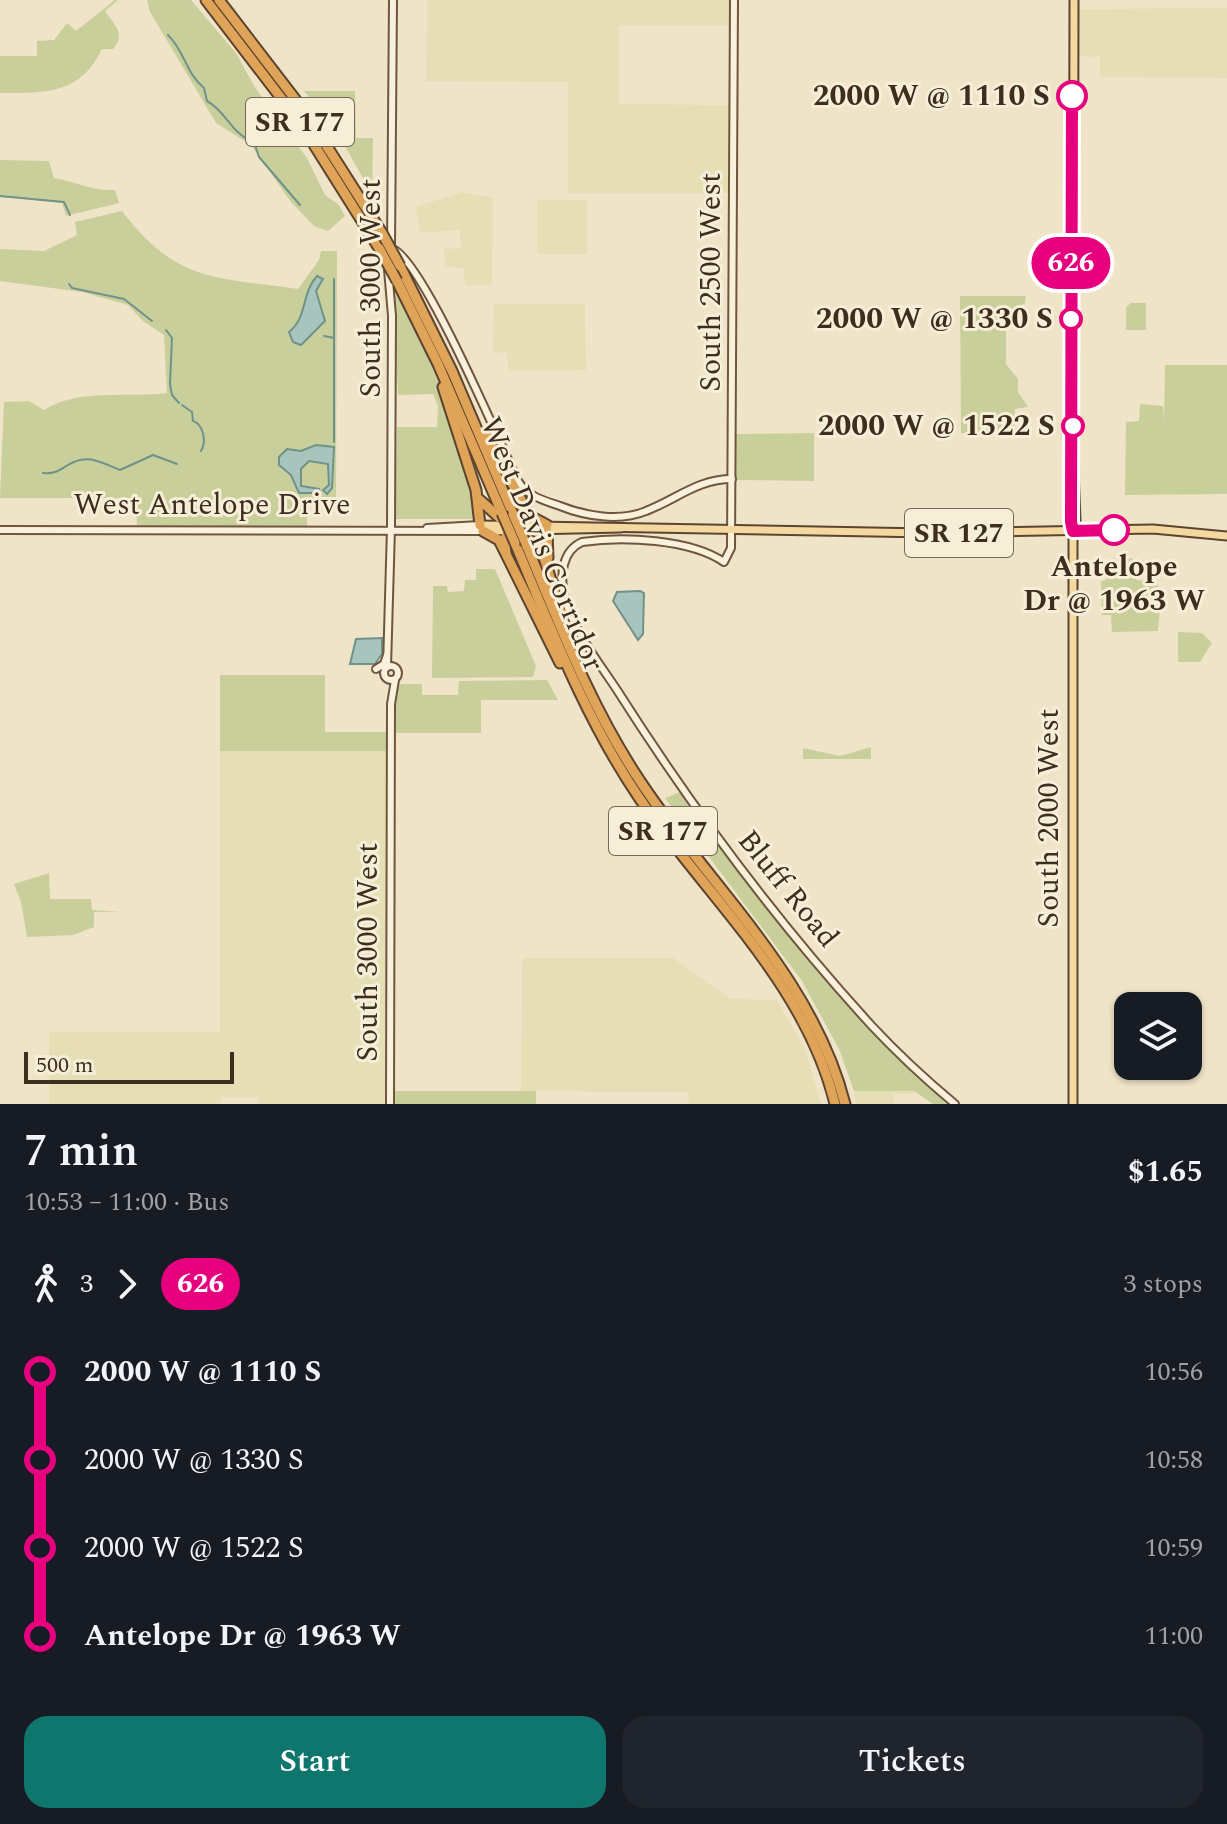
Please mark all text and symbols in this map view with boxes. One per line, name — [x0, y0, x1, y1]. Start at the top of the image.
place label: 2000 W @ 1110 S — [813, 73, 1050, 119]
marker: 2000 W @ 1110 S — [1057, 81, 1087, 111]
road number: SR 177 — [246, 98, 354, 146]
street label: South 2500 West — [688, 172, 734, 392]
street label: South 3000 West — [348, 178, 394, 398]
line badge: 626 — [1025, 237, 1117, 289]
text: 626 — [1047, 241, 1095, 284]
place label: 2000 W @ 1330 S — [816, 296, 1053, 342]
marker: 2000 W @ 1330 S — [1060, 308, 1082, 330]
place label: 2000 W @ 1522 S — [818, 403, 1055, 449]
street label: West Davis Corridor — [468, 410, 616, 678]
marker: 2000 W @ 1522 S — [1062, 415, 1084, 437]
street label: West Antelope Drive — [74, 482, 350, 528]
road number: SR 127 — [905, 509, 1013, 557]
marker: Antelope Dr @ 1963 W — [1099, 515, 1129, 545]
place label: Antelope Dr @ 1963 W — [1023, 544, 1205, 624]
street label: South 2000 West — [1026, 708, 1072, 928]
road number: SR 177 — [609, 807, 717, 855]
street label: Bluff Road — [726, 820, 850, 958]
street label: South 3000 West — [345, 842, 391, 1062]
map controls — [1114, 992, 1202, 1080]
button: layers — [1114, 992, 1202, 1080]
scale bar — [24, 1048, 234, 1084]
text: 500 m — [36, 1049, 93, 1082]
text: 7 min — [24, 1118, 138, 1185]
text: $1.65 — [1128, 1149, 1203, 1195]
text: 10:53 – 11:00 · Bus — [24, 1182, 229, 1222]
icon: walk — [24, 1262, 68, 1306]
icon: forward — [105, 1262, 149, 1306]
text: 626 — [177, 1262, 224, 1305]
text: 3 — [80, 1264, 93, 1304]
text: 3 stops — [1123, 1264, 1203, 1304]
text: 2000 W @ 1110 S — [84, 1349, 321, 1395]
text: 10:56 — [1144, 1352, 1203, 1392]
text: 2000 W @ 1330 S — [84, 1437, 304, 1483]
text: 10:58 — [1144, 1440, 1203, 1480]
text: 2000 W @ 1522 S — [84, 1525, 304, 1571]
text: 10:59 — [1144, 1528, 1203, 1568]
text: Antelope Dr @ 1963 W — [84, 1613, 401, 1659]
text: 11:00 — [1144, 1616, 1203, 1656]
button: Start — [24, 1716, 606, 1808]
button: Tickets — [622, 1716, 1203, 1808]

